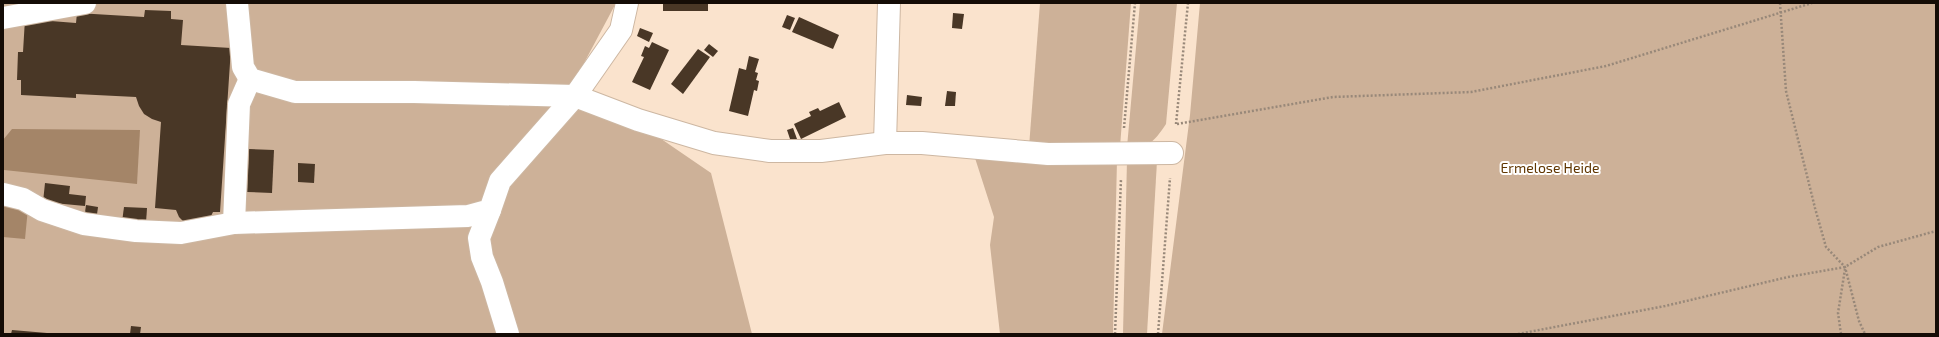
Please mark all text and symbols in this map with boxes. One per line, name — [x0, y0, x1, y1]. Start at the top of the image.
park label: Ermelose Heide — [1501, 159, 1599, 176]

